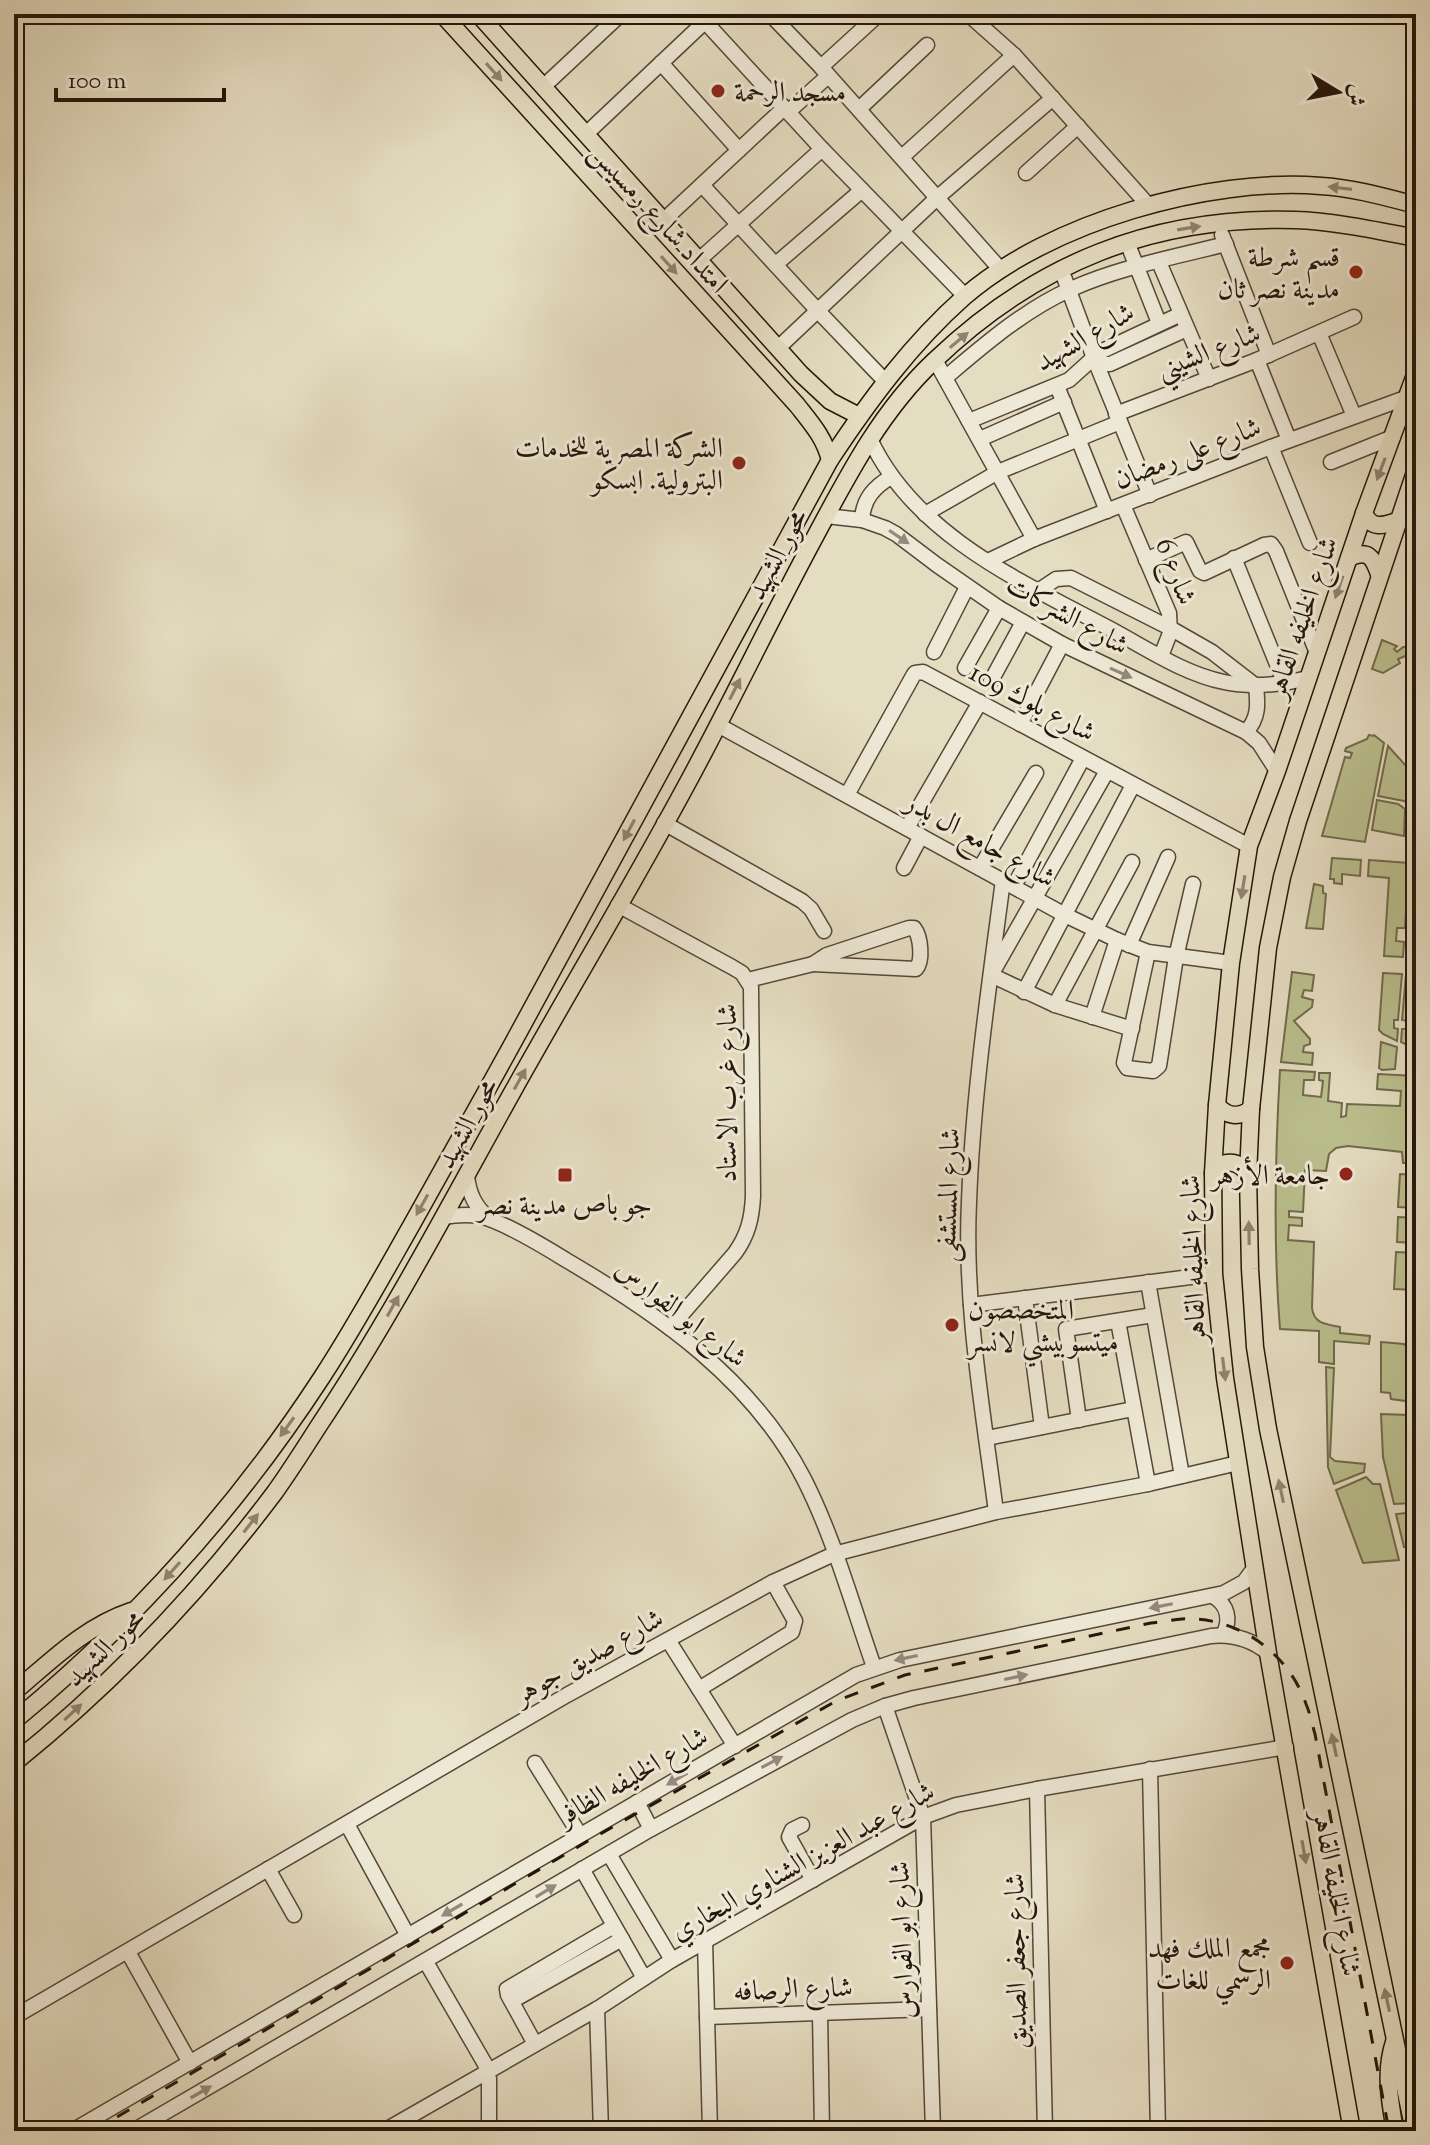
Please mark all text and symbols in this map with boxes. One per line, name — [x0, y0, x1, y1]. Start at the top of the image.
scale bar — [56, 52, 224, 102]
north arrow — [1298, 52, 1378, 132]
one-way arrow — [485, 63, 503, 82]
text: 100 m — [68, 65, 126, 99]
place label: مسجد الرحمة — [734, 74, 846, 114]
text: ش — [1337, 81, 1372, 108]
marker: مسجد الرحمة — [709, 82, 727, 100]
street label: امتداد شارع رمسيس — [578, 135, 737, 304]
one-way arrow — [1327, 181, 1352, 194]
one-way arrow — [1177, 221, 1202, 234]
place label: قسم شرطة مدينة نصر ثان — [1218, 239, 1340, 311]
one-way arrow — [659, 255, 677, 274]
marker: قسم شرطة مدينة نصر ثان — [1347, 263, 1365, 281]
street label: شارع الشهيد — [1028, 294, 1143, 384]
street label: شارع الشيني — [1151, 315, 1268, 395]
one-way arrow — [948, 332, 968, 349]
street label: شارع على رمضان — [1109, 408, 1268, 502]
place label: الشركة المصرية للخدمات البترولية. ابسكو — [515, 430, 723, 502]
marker: الشركة المصرية للخدمات البترولية. ابسكو — [730, 454, 748, 472]
one-way arrow — [1374, 457, 1387, 481]
street label: محور الشهيد — [738, 503, 819, 608]
one-way arrow — [889, 530, 910, 545]
street label: شارع الخليفه القاهر — [1257, 532, 1351, 707]
street label: شارع 6 — [1142, 533, 1205, 612]
street label: شارع الشركات — [997, 566, 1135, 668]
one-way arrow — [1333, 575, 1345, 599]
street label: شارع بلوك 109 — [961, 654, 1102, 755]
one-way arrow — [1109, 666, 1132, 680]
one-way arrow — [729, 678, 742, 701]
street label: شارع جامع ال بدر — [893, 782, 1062, 902]
one-way arrow — [622, 819, 635, 842]
one-way arrow — [1236, 875, 1248, 900]
street label: شارع غرب الاستاد — [709, 1004, 750, 1182]
one-way arrow — [513, 1067, 527, 1090]
street label: محور الشهيد — [427, 1072, 510, 1177]
street label: شارع المستشفى — [928, 1127, 973, 1263]
place label: جامعة الأزهر — [1208, 1156, 1330, 1197]
marker: جامعة الأزهر — [1337, 1165, 1355, 1183]
marker: جو باص مدينة نصر — [556, 1166, 574, 1184]
street label: شارع الخليفه القاهر — [1172, 1174, 1219, 1347]
place label: جو باص مدينة نصر — [475, 1187, 652, 1227]
one-way arrow — [416, 1194, 430, 1216]
one-way arrow — [1243, 1220, 1255, 1245]
street label: شارع ابو الفوارس — [605, 1250, 755, 1380]
place label: المتخصصون ميتسوبيشي لانسر — [965, 1292, 1119, 1368]
one-way arrow — [386, 1294, 400, 1317]
marker: المتخصصون ميتسوبيشي لانسر — [943, 1316, 961, 1334]
one-way arrow — [1218, 1357, 1231, 1382]
one-way arrow — [280, 1417, 296, 1438]
one-way arrow — [1274, 1478, 1287, 1503]
one-way arrow — [242, 1513, 258, 1533]
one-way arrow — [164, 1561, 182, 1580]
street label: شارع صديق جوهر — [505, 1600, 672, 1718]
one-way arrow — [1148, 1600, 1173, 1613]
street label: محور الشهيد — [57, 1601, 155, 1698]
one-way arrow — [894, 1653, 919, 1665]
one-way arrow — [1003, 1670, 1028, 1683]
one-way arrow — [64, 1704, 83, 1722]
street label: شارع الخليفه الظافر — [548, 1718, 717, 1839]
one-way arrow — [1328, 1732, 1340, 1757]
one-way arrow — [761, 1756, 784, 1769]
one-way arrow — [666, 1772, 688, 1786]
street label: شارع عبد العزيز الشناوي البخاري — [664, 1773, 943, 1953]
street label: شارع الخليفه القاهر — [1299, 1804, 1369, 1980]
one-way arrow — [1298, 1839, 1310, 1864]
street label: شارع ابو الفوارس — [881, 1860, 928, 2019]
street label: شارع جعفر الصديق — [996, 1873, 1041, 2049]
one-way arrow — [535, 1884, 557, 1898]
one-way arrow — [441, 1903, 464, 1917]
place label: مجمع الملك فهد الرسمي للغات — [1148, 1930, 1271, 2006]
marker: مجمع الملك فهد الرسمي للغات — [1278, 1954, 1296, 1972]
street label: شارع الرصافه — [733, 1969, 854, 2014]
one-way arrow — [1380, 1987, 1393, 2012]
one-way arrow — [190, 2085, 212, 2099]

